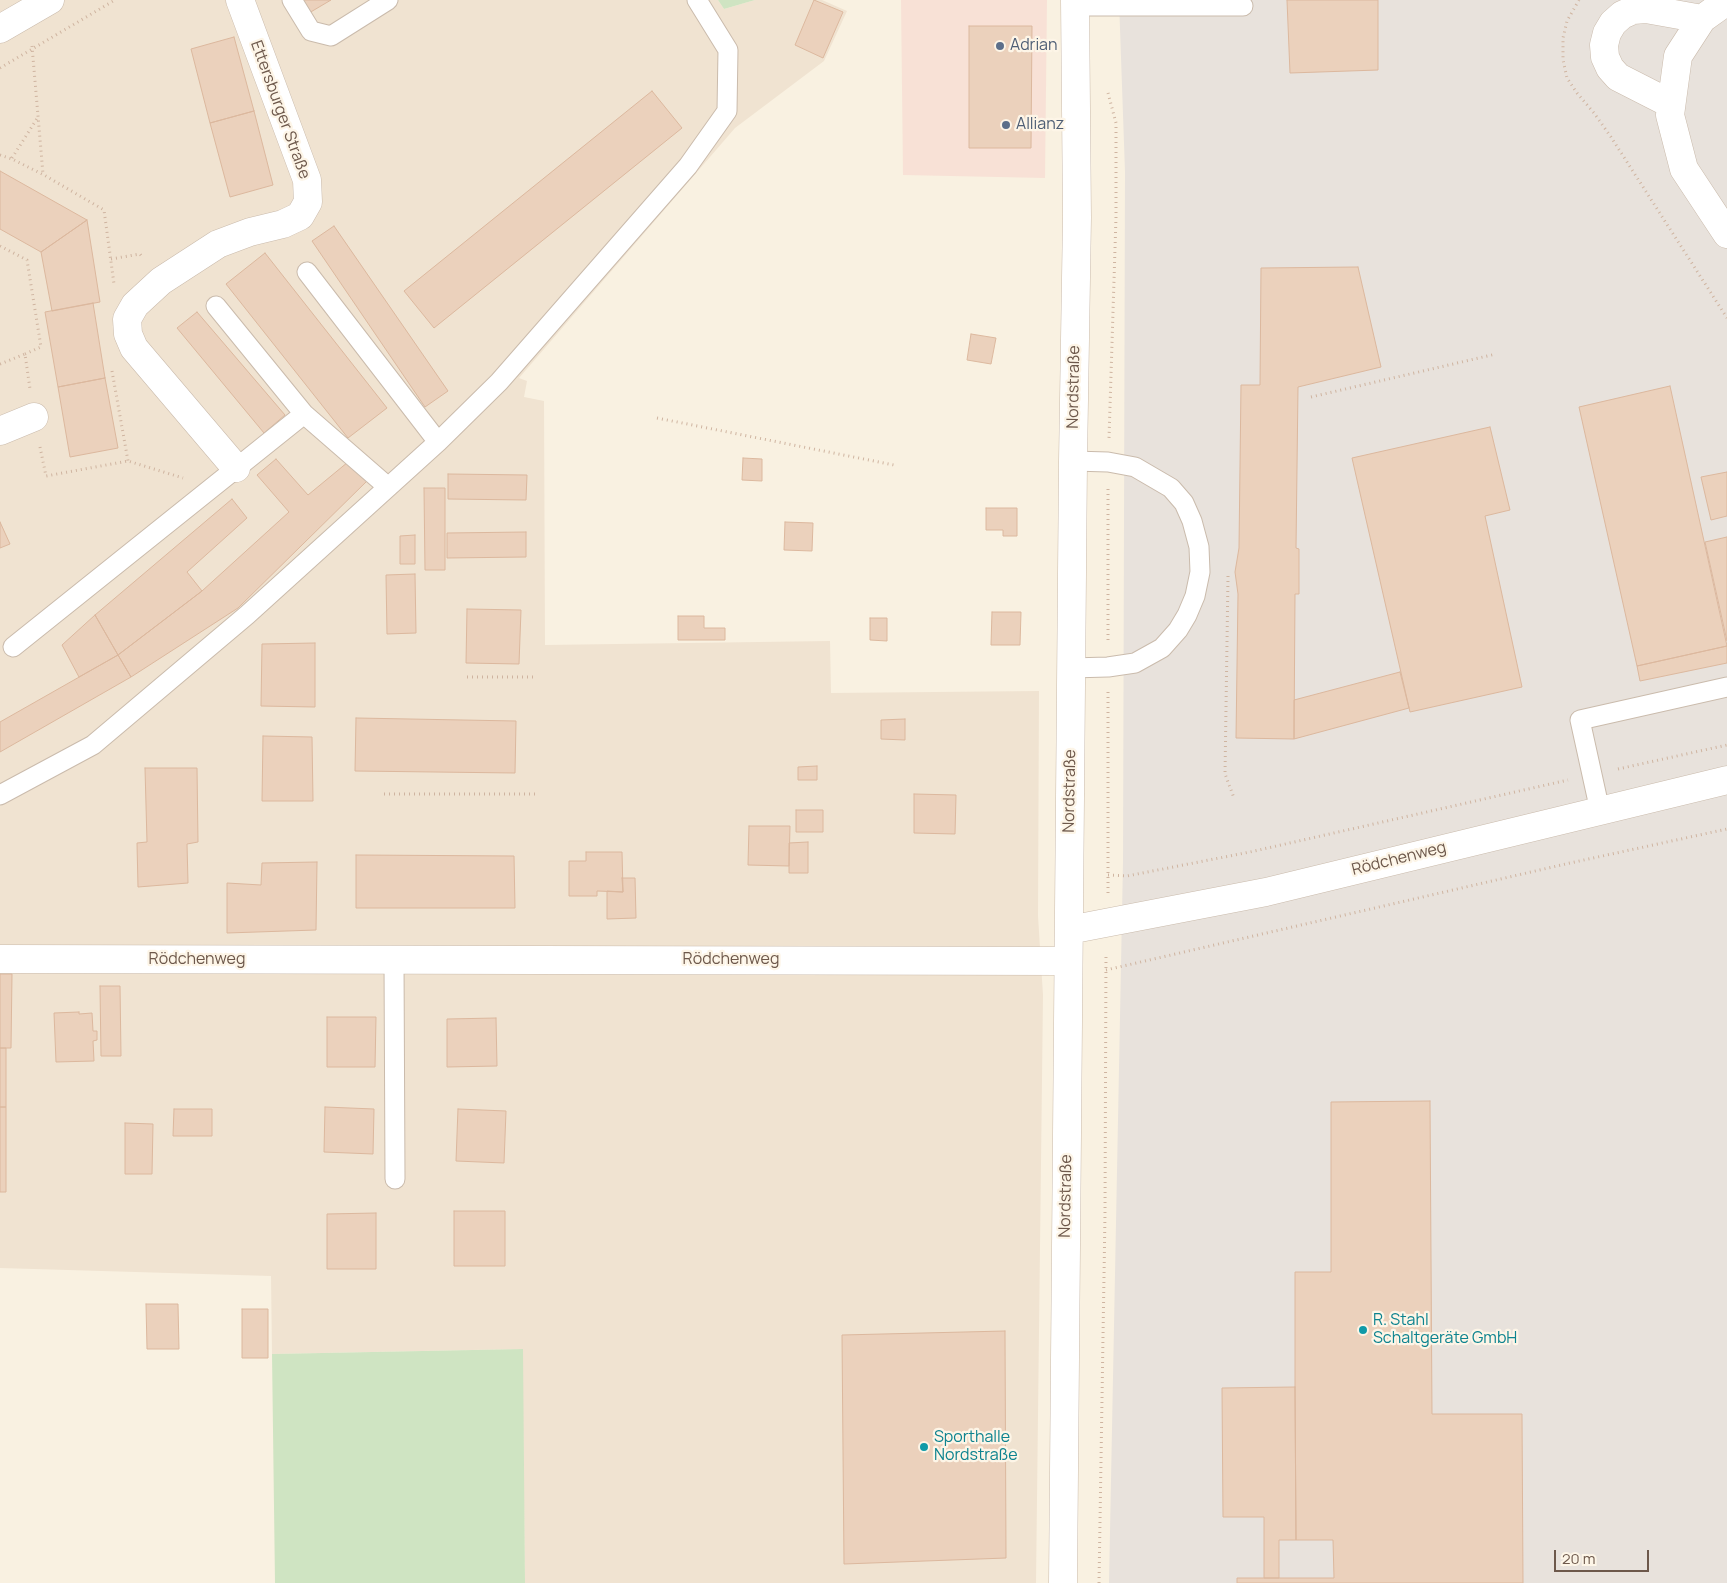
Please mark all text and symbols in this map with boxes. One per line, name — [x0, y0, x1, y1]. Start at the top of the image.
place label: Adrian — [1010, 36, 1058, 56]
street label: Ettersburger Straße — [246, 38, 314, 182]
marker: Adrian — [994, 40, 1006, 52]
place label: Allianz — [1016, 115, 1064, 135]
marker: Allianz — [1000, 119, 1012, 131]
street label: Nordstraße — [1064, 345, 1084, 429]
street label: Nordstraße — [1060, 749, 1080, 833]
street label: Rödchenweg — [1350, 838, 1448, 880]
street label: Rödchenweg — [149, 950, 245, 970]
street label: Rödchenweg — [683, 950, 779, 970]
street label: Nordstraße — [1056, 1154, 1076, 1238]
place label: R. Stahl Schaltgeräte GmbH — [1373, 1311, 1517, 1349]
marker: R. Stahl Schaltgeräte GmbH — [1357, 1324, 1369, 1336]
place label: Sporthalle Nordstraße — [934, 1428, 1018, 1466]
marker: Sporthalle Nordstraße — [918, 1441, 930, 1453]
scale bar — [1557, 1540, 1652, 1572]
text: 20 m — [1562, 1548, 1595, 1569]

